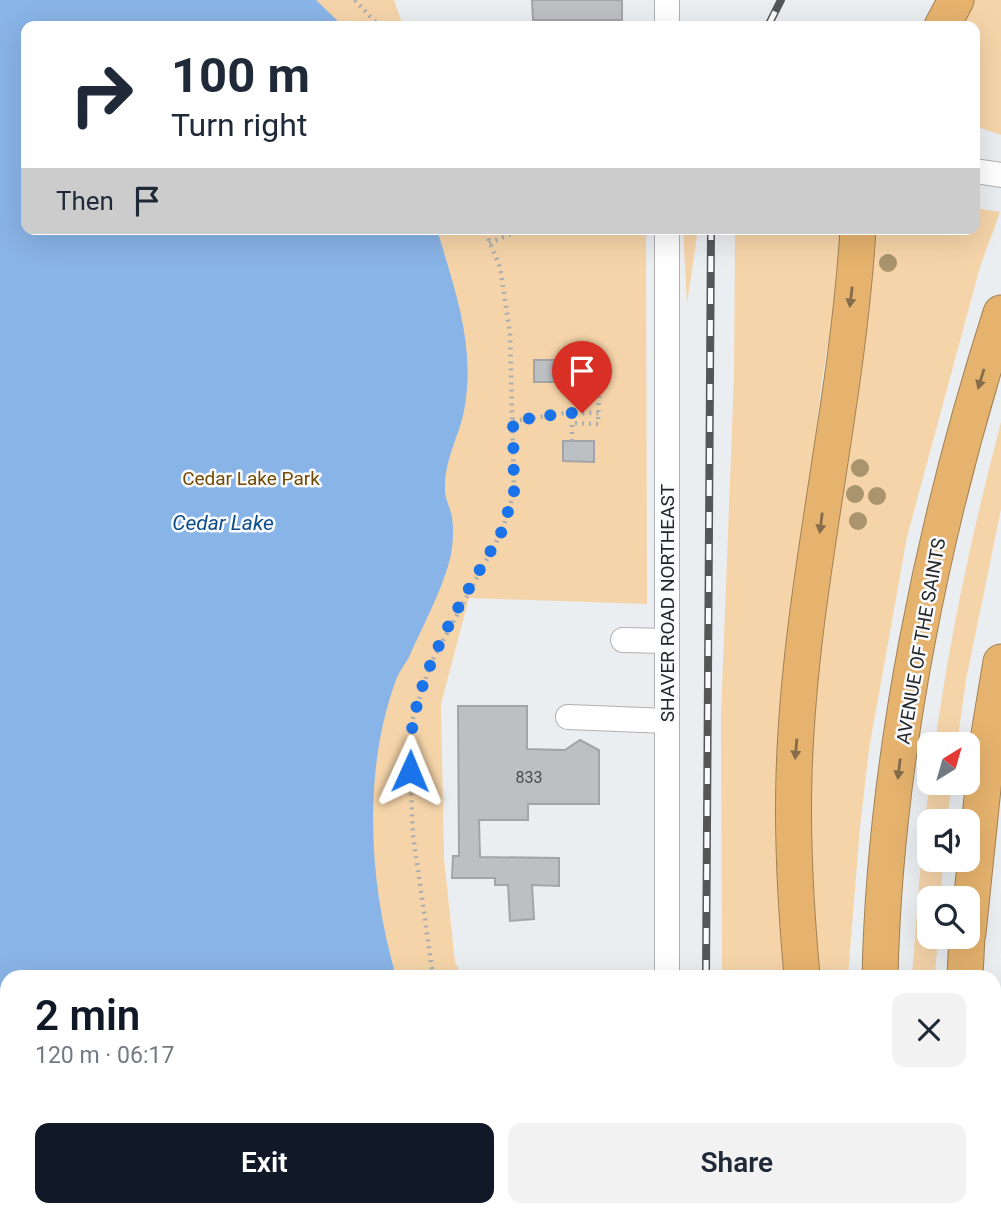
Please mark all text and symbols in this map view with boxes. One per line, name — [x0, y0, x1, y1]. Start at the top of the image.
text: 100 m — [171, 47, 310, 104]
icon: right — [56, 49, 147, 140]
text: Turn right — [171, 106, 307, 144]
icon: arrive — [128, 182, 166, 220]
text: Then — [56, 186, 114, 216]
one-way arrow — [846, 286, 857, 308]
pin — [552, 341, 612, 413]
icon: arrive — [563, 352, 601, 390]
one-way arrow — [975, 368, 985, 389]
park label: Cedar Lake Park — [182, 467, 320, 490]
street label: SHAVER ROAD NORTHEAST — [656, 484, 679, 722]
water label: Cedar Lake — [172, 511, 274, 535]
one-way arrow — [816, 512, 827, 534]
street label: AVENUE OF THE SAINTS — [892, 536, 950, 746]
north arrow — [917, 732, 980, 794]
map controls — [917, 732, 980, 949]
position arrow — [373, 734, 447, 808]
one-way arrow — [790, 738, 801, 760]
one-way arrow — [893, 758, 904, 780]
house number: 833 — [516, 768, 542, 787]
button: sound — [917, 809, 980, 872]
button: search — [917, 886, 980, 949]
text: 2 min — [35, 991, 140, 1040]
button: close — [892, 993, 966, 1067]
text: 120 m · 06:17 — [35, 1042, 174, 1069]
button: Exit — [35, 1123, 494, 1203]
button: Share — [508, 1123, 966, 1203]

